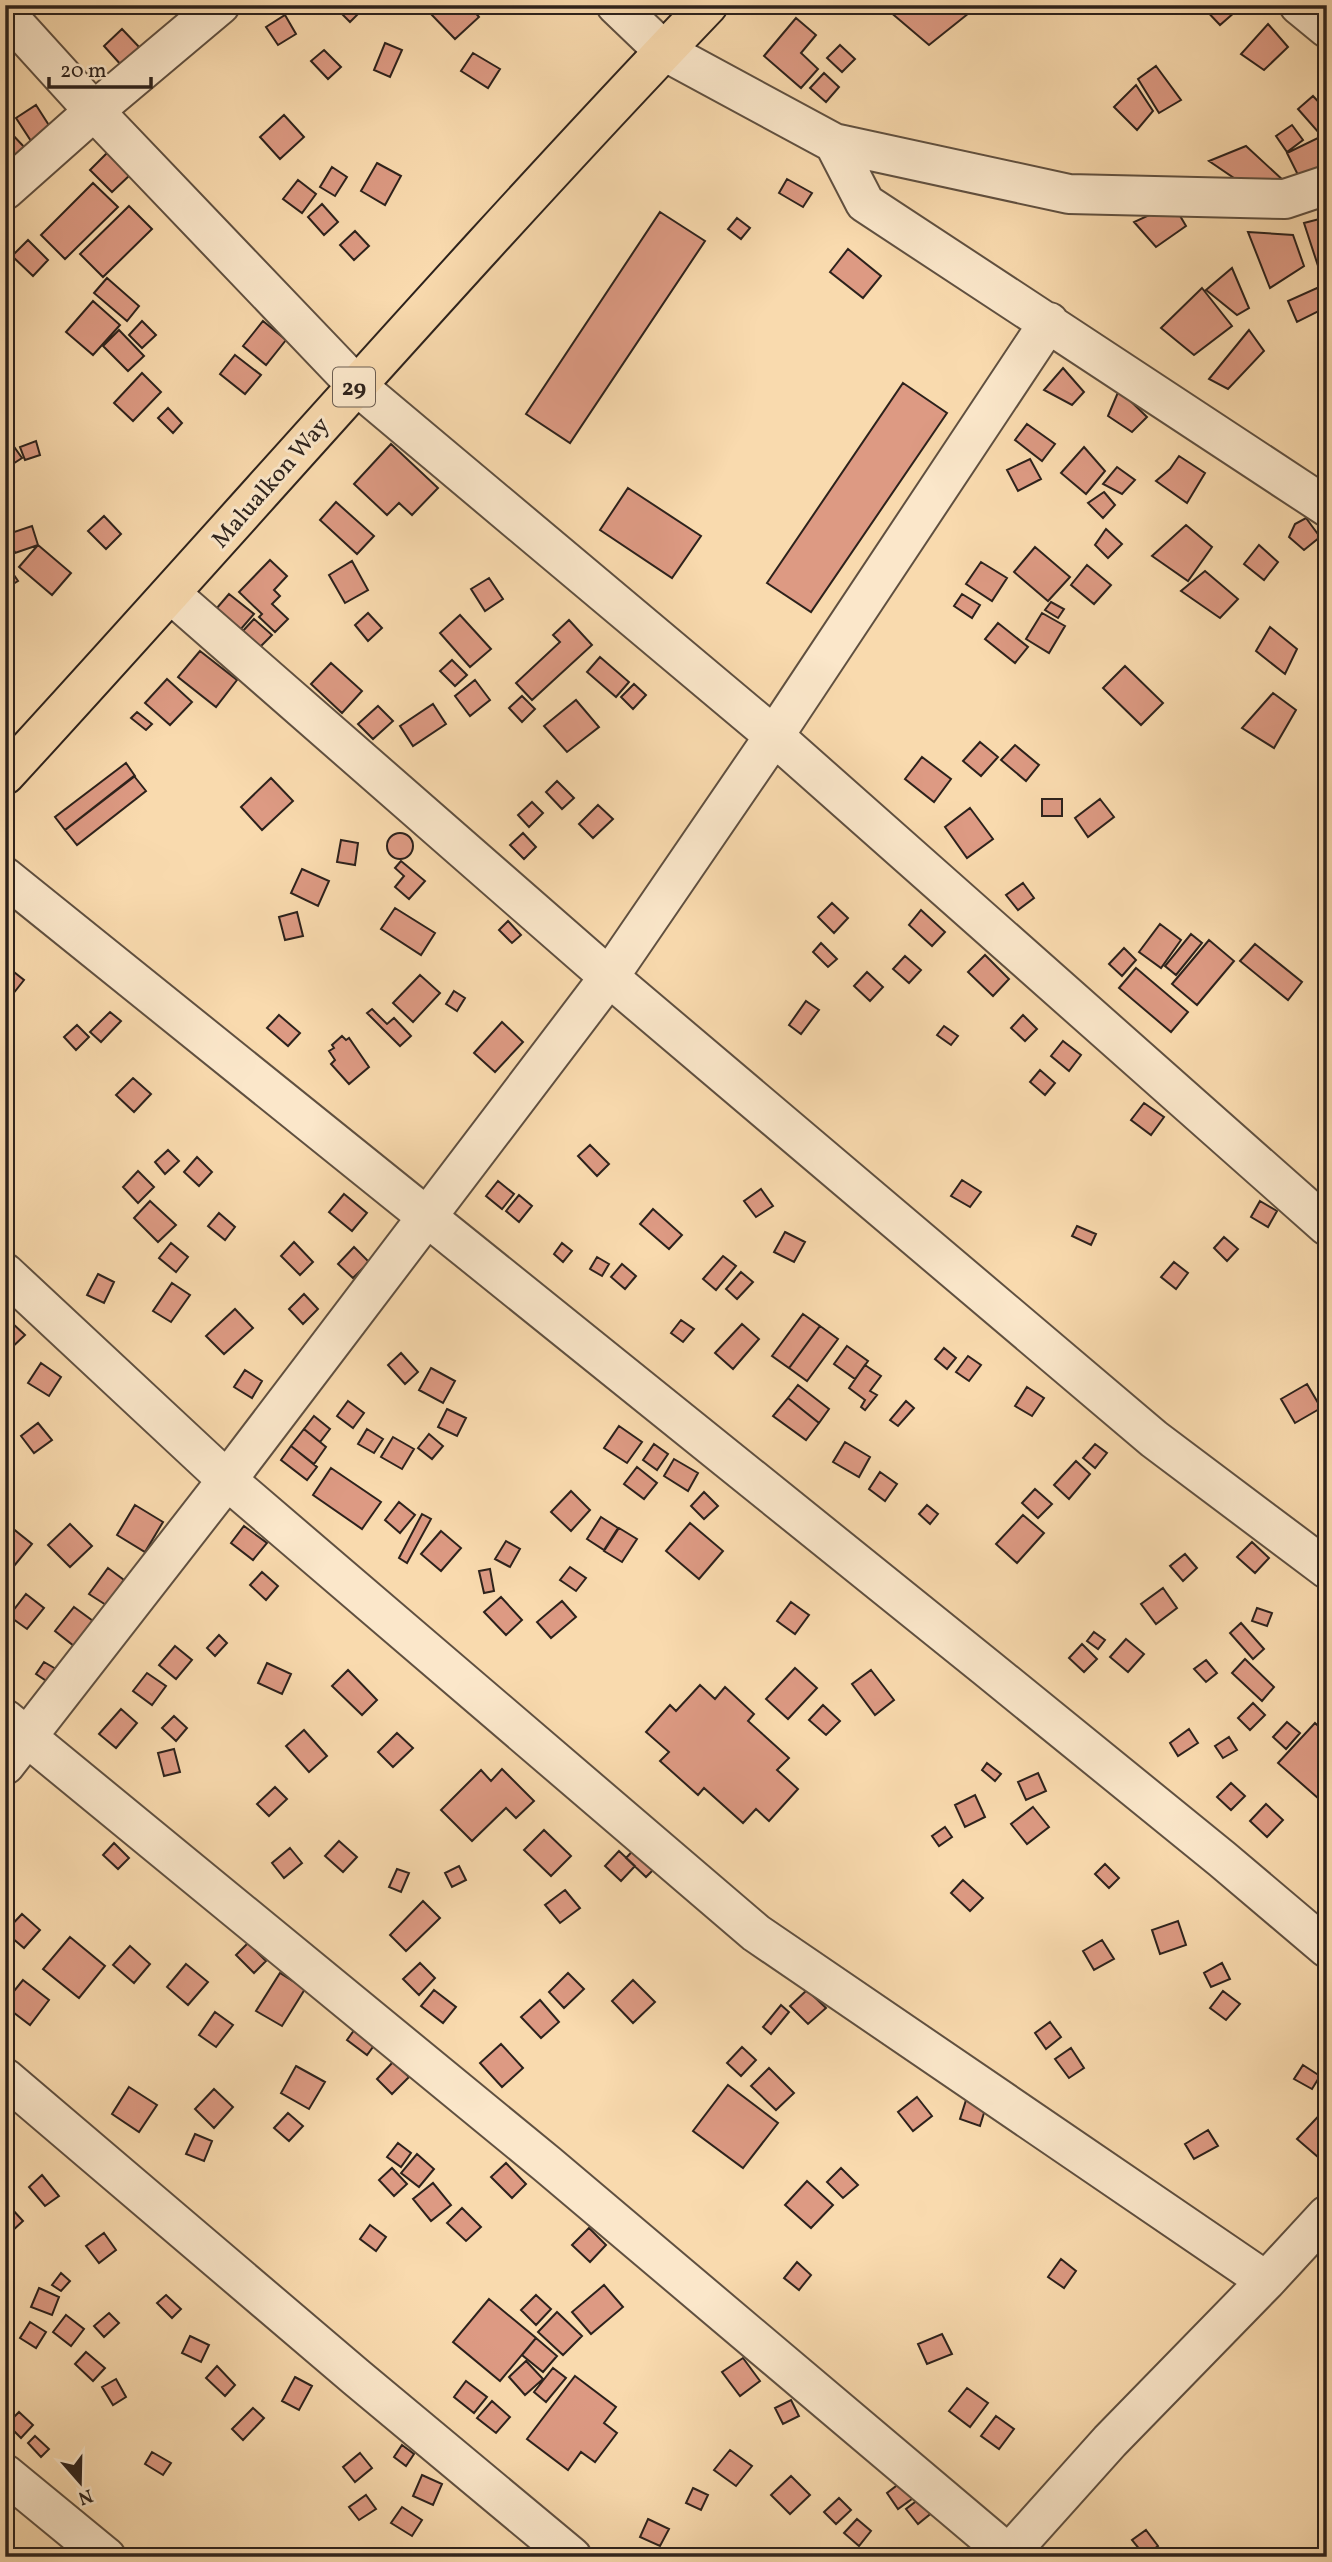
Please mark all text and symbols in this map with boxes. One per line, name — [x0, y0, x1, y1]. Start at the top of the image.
scale bar — [49, 46, 150, 90]
text: 20 m — [60, 57, 106, 86]
road number: 29 — [333, 368, 375, 406]
street label: Malualkon Way — [205, 410, 338, 557]
north arrow — [46, 2446, 116, 2516]
text: N — [74, 2482, 96, 2511]

